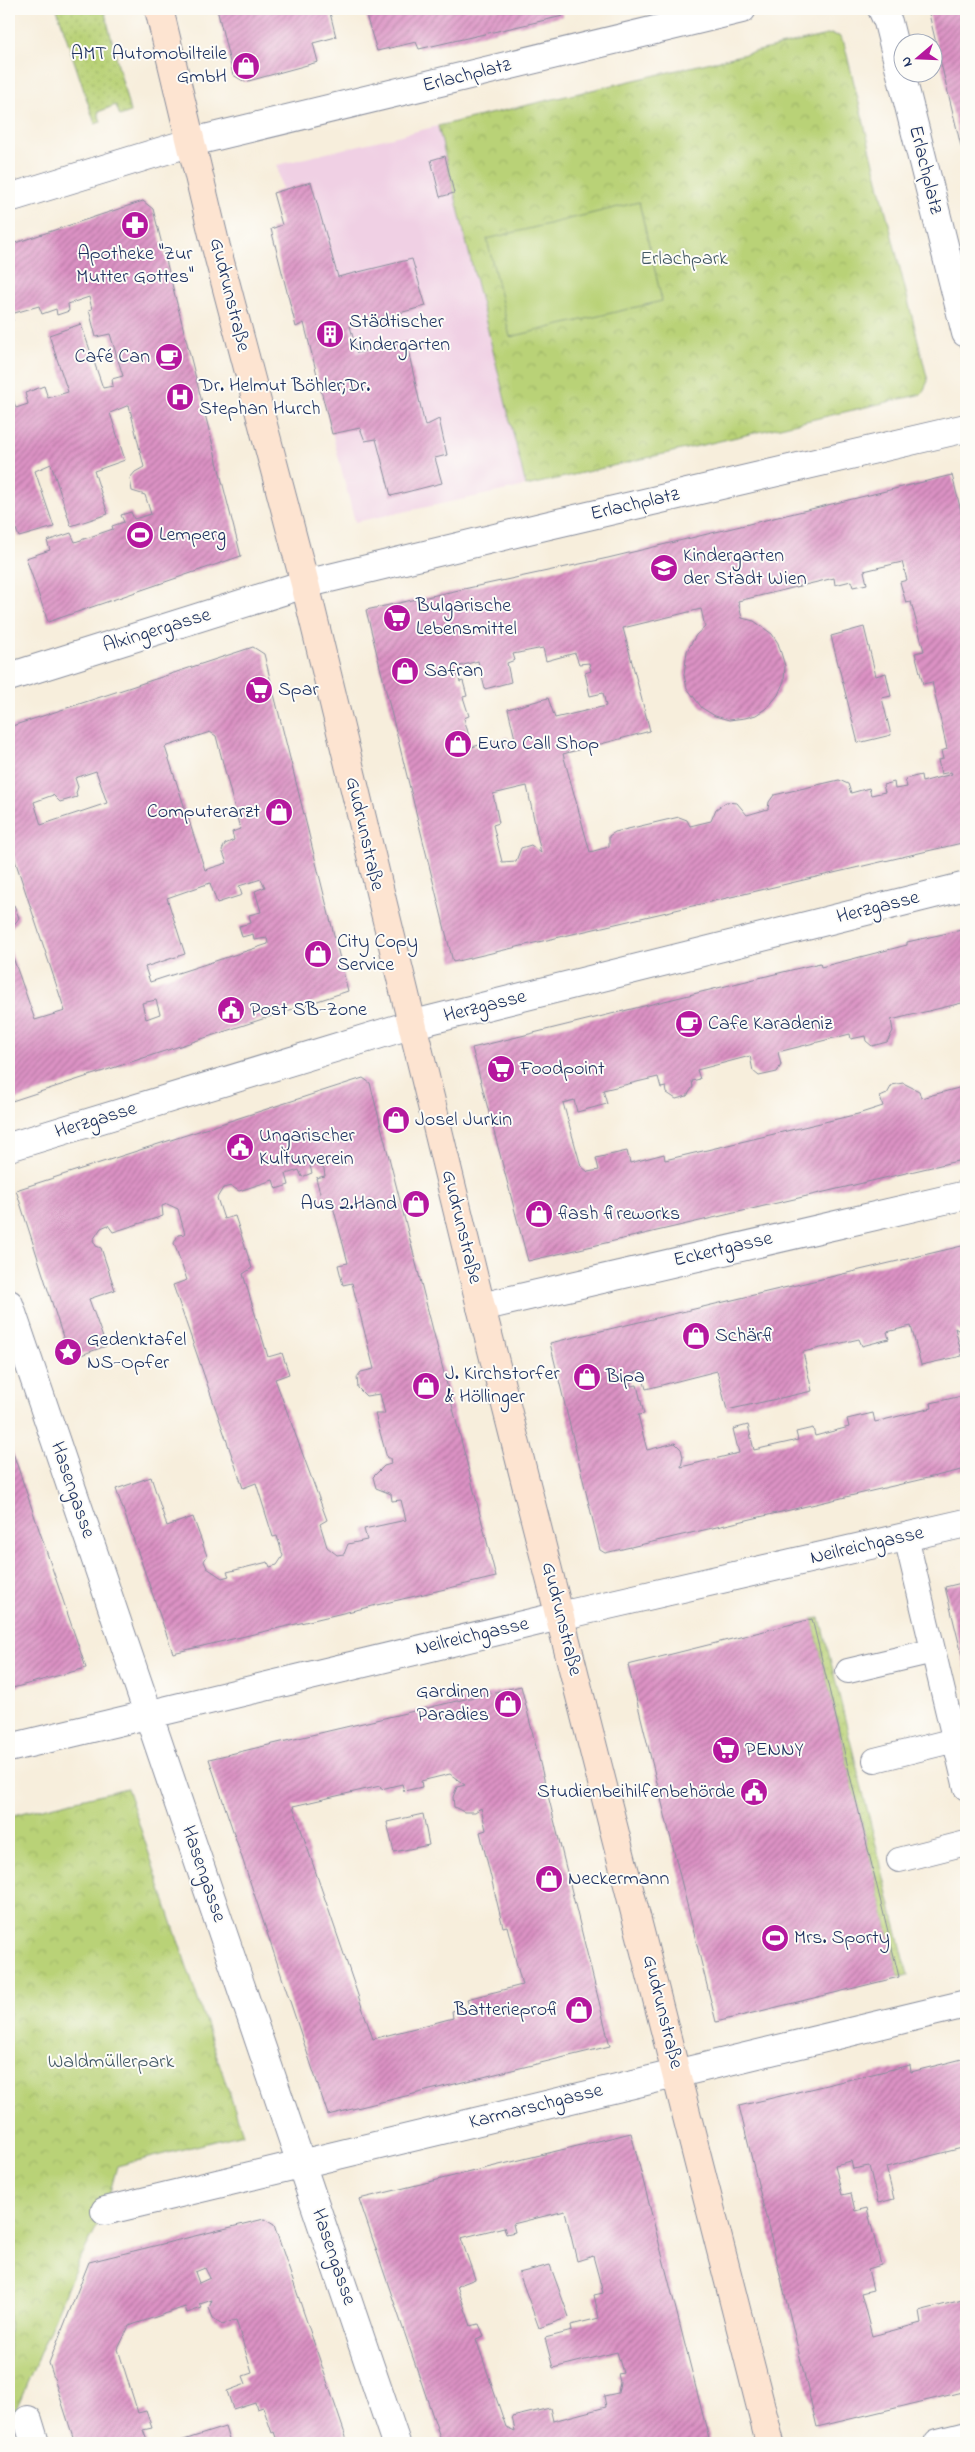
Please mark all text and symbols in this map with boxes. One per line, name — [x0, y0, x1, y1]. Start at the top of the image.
north arrow — [892, 32, 942, 82]
place label: AMT Automobilteile GmbH — [71, 40, 227, 92]
shop icon: AMT Automobilteile GmbH — [231, 51, 261, 81]
street label: Erlachplatz — [420, 51, 515, 101]
text: N — [896, 54, 919, 70]
street label: Erlachplatz — [900, 123, 950, 218]
pharmacy icon: Apotheke "Zur Mutter Gottes" — [120, 210, 150, 240]
street label: Gudrunstraße — [201, 235, 257, 355]
place label: Apotheke "Zur Mutter Gottes" — [76, 240, 194, 292]
park label: Erlachpark — [640, 245, 728, 274]
place label: Städtischer Kindergarten — [349, 308, 450, 361]
building icon: Städtischer Kindergarten — [315, 319, 345, 349]
cafe icon: Café Can — [154, 342, 184, 372]
place label: Café Can — [75, 343, 150, 372]
place label: Dr. Helmut Böhler;Dr. Stephan Hurch — [198, 372, 370, 424]
hospital icon: Dr. Helmut Böhler;Dr. Stephan Hurch — [165, 382, 195, 412]
street label: Erlachplatz — [588, 481, 683, 529]
sports icon: Lemperg — [125, 520, 155, 550]
place label: Lemperg — [159, 521, 226, 551]
place label: Kindergarten der Stadt Wien — [683, 542, 807, 594]
school or university icon: Kindergarten der Stadt Wien — [649, 553, 679, 583]
place label: Bulgarische Lebensmittel — [415, 592, 517, 644]
street label: Alxingergasse — [99, 601, 215, 662]
supermarket icon: Bulgarische Lebensmittel — [382, 603, 412, 633]
shop icon: Safran — [390, 656, 420, 686]
place label: Safran — [424, 657, 483, 686]
supermarket icon: Spar — [244, 675, 274, 705]
place label: Spar — [278, 676, 320, 705]
shop icon: Euro Call Shop — [443, 729, 473, 759]
place label: Euro Call Shop — [477, 730, 599, 759]
street label: Gudrunstraße — [337, 774, 391, 894]
shop icon: Computerarzt — [264, 797, 294, 827]
place label: Computerarzt — [147, 798, 260, 827]
street label: Herzgasse — [834, 884, 923, 933]
place label: City Copy Service — [337, 928, 418, 980]
shop icon: City Copy Service — [303, 939, 333, 969]
street label: Herzgasse — [441, 983, 530, 1032]
public building icon: Post SB-Zone — [216, 995, 246, 1025]
place label: Post SB-Zone — [250, 996, 367, 1025]
cafe icon: Cafe Karadeniz — [674, 1009, 704, 1039]
place label: Cafe Karadeniz — [708, 1010, 833, 1039]
supermarket icon: Foodpoint — [486, 1054, 516, 1084]
place label: Foodpoint — [519, 1055, 605, 1084]
street label: Herzgasse — [51, 1095, 141, 1148]
shop icon: Josel Jurkin — [381, 1105, 411, 1135]
place label: Josel Jurkin — [415, 1106, 512, 1135]
place label: Ungarischer Kulturverein — [259, 1122, 356, 1174]
public building icon: Ungarischer Kulturverein — [225, 1132, 255, 1162]
street label: Gudrunstraße — [433, 1167, 489, 1287]
shop icon: Aus 2.Hand — [401, 1189, 431, 1219]
place label: Aus 2.Hand — [301, 1190, 397, 1219]
shop icon: flash fireworks — [524, 1199, 554, 1229]
place label: flash fireworks — [558, 1200, 680, 1229]
street label: Eckertgasse — [671, 1225, 776, 1276]
shop icon: Schärfl — [681, 1321, 711, 1351]
place label: Schärfl — [715, 1322, 773, 1351]
place label: Gedenktafel NS-Opfer — [87, 1326, 186, 1378]
place icon: Gedenktafel NS-Opfer — [53, 1337, 83, 1367]
place label: J. Kirchstorfer & Höllinger — [445, 1360, 560, 1413]
shop icon: Bipa — [572, 1362, 602, 1392]
place label: Bipa — [605, 1363, 645, 1392]
shop icon: J. Kirchstorfer & Höllinger — [411, 1371, 441, 1401]
street label: Hasengasse — [41, 1438, 102, 1543]
street label: Neilreichgasse — [807, 1519, 927, 1574]
street label: Gudrunstraße — [533, 1559, 589, 1679]
street label: Neilreichgasse — [412, 1610, 532, 1665]
place label: Gardinen Paradies — [416, 1678, 489, 1730]
shop icon: Gardinen Paradies — [493, 1689, 523, 1719]
supermarket icon: PENNY — [711, 1735, 741, 1765]
place label: PENNY — [745, 1736, 804, 1765]
public building icon: Studienbeihilfenbehörde — [739, 1777, 769, 1807]
place label: Studienbeihilfenbehörde — [537, 1778, 735, 1807]
street label: Hasengasse — [172, 1822, 233, 1927]
shop icon: Neckermann — [534, 1864, 564, 1894]
place label: Neckermann — [568, 1865, 669, 1894]
sports icon: Mrs. Sporty — [760, 1923, 790, 1953]
place label: Mrs. Sporty — [794, 1924, 890, 1953]
street label: Gudrunstraße — [634, 1952, 690, 2072]
shop icon: Batterieprofi — [564, 1995, 594, 2025]
place label: Batterieprofi — [453, 1996, 560, 2025]
park label: Waldmüllerpark — [48, 2048, 174, 2077]
street label: Karmarschgasse — [466, 2076, 606, 2139]
street label: Hasengasse — [302, 2205, 363, 2310]

